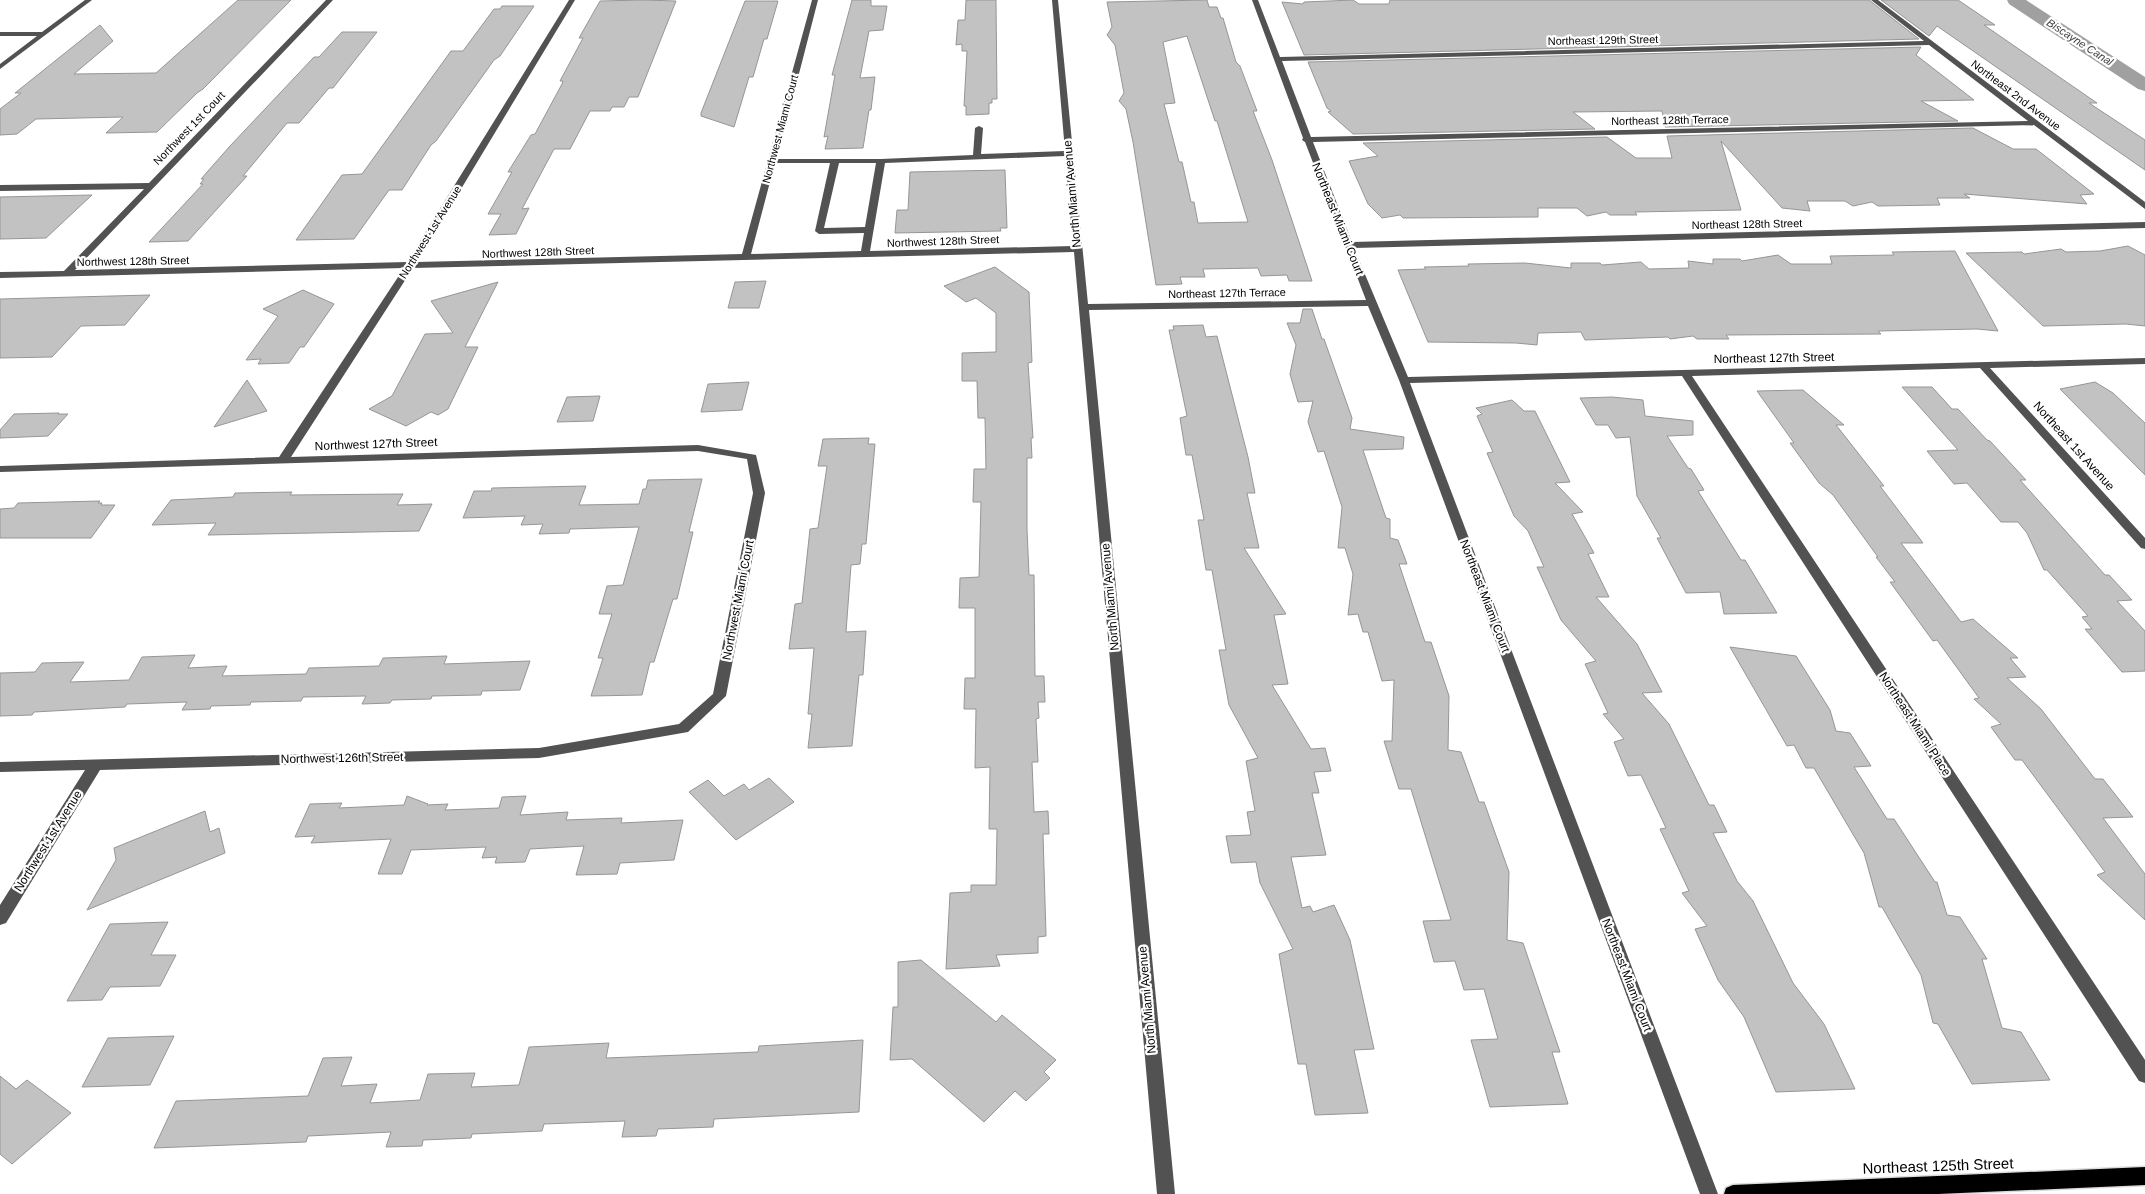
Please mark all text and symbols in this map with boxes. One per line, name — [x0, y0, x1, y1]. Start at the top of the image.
water label: Biscayne Canal — [2045, 16, 2116, 68]
street label: Northeast 129th Street — [1548, 33, 1658, 47]
street label: Northeast 2nd Avenue — [1969, 58, 2063, 132]
street label: Northwest Miami Court — [760, 73, 800, 185]
street label: Northwest 1st Court — [151, 89, 227, 167]
street label: Northeast 128th Terrace — [1611, 113, 1729, 127]
street label: North Miami Avenue — [1060, 139, 1084, 248]
street label: Northeast Miami Court — [1309, 161, 1367, 278]
street label: Northwest 1st Avenue — [397, 184, 463, 280]
street label: Northeast 128th Street — [1692, 217, 1802, 231]
street label: Northwest 128th Street — [887, 233, 999, 249]
street label: Northwest 128th Street — [482, 244, 594, 260]
street label: Northwest 128th Street — [77, 254, 189, 268]
street label: Northeast 127th Terrace — [1168, 286, 1286, 300]
street label: Northeast 127th Street — [1714, 350, 1835, 366]
street label: Northeast 1st Avenue — [2030, 399, 2118, 493]
street label: Northwest 127th Street — [314, 435, 438, 453]
street label: Northeast Miami Court — [1457, 537, 1513, 655]
street label: Northwest Miami Court — [719, 538, 757, 661]
street label: North Miami Avenue — [1098, 542, 1122, 651]
street label: Northeast Miami Place — [1876, 670, 1954, 779]
street label: Northwest 126th Street — [281, 750, 404, 766]
street label: Northwest 1st Avenue — [11, 788, 85, 894]
street label: Northeast Miami Court — [1599, 916, 1655, 1034]
street label: North Miami Avenue — [1135, 945, 1159, 1054]
street label: Northeast 125th Street — [1862, 1154, 2015, 1177]

